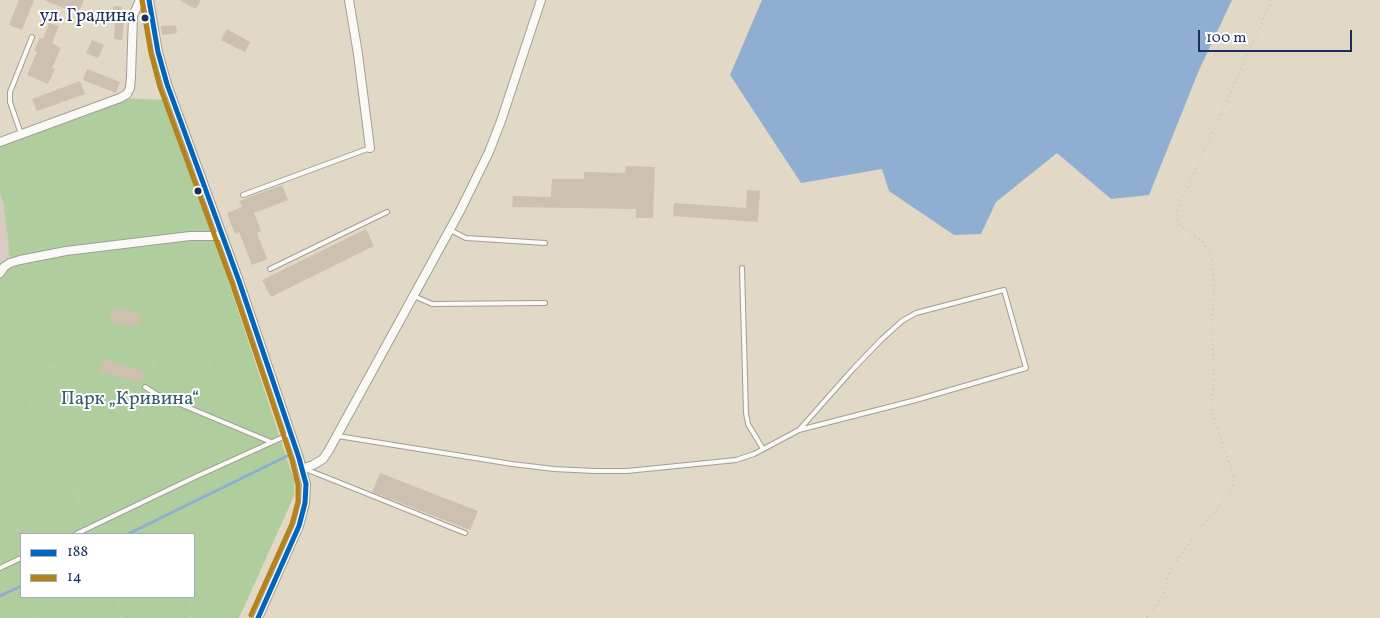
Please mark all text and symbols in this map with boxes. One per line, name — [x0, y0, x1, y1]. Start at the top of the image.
place label: ул. Градина — [39, 7, 136, 29]
marker: ул. Градина — [140, 13, 150, 23]
scale bar — [1200, 20, 1354, 52]
text: 100 m — [1206, 28, 1246, 49]
unlabelled marker — [193, 186, 203, 196]
park label: Парк „Кривина“ — [61, 390, 199, 412]
legend — [20, 533, 195, 598]
text: 188 — [67, 542, 88, 563]
text: 14 — [67, 567, 82, 588]

